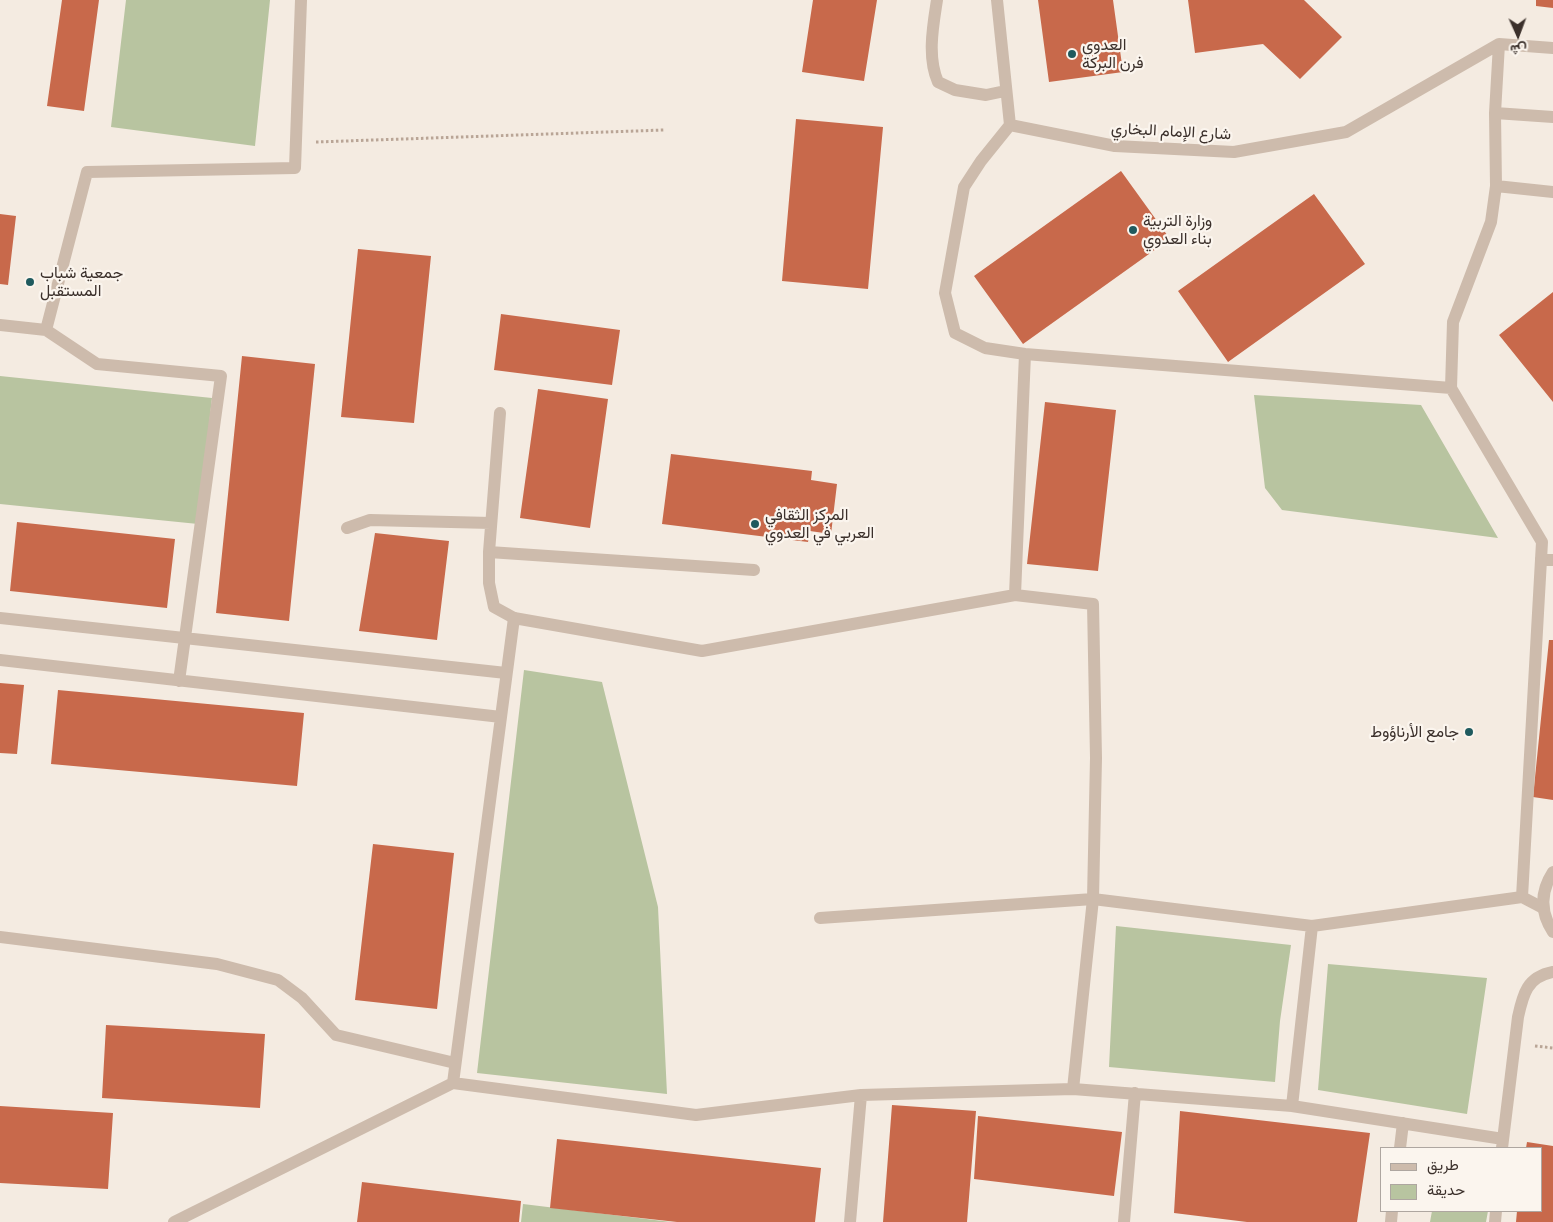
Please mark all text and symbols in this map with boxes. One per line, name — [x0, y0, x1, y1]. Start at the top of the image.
north arrow — [1493, 10, 1543, 60]
place label: العدوي فرن البركة — [1082, 35, 1143, 73]
text: ش — [1510, 42, 1527, 58]
marker: العدوي فرن البركة — [1066, 48, 1078, 60]
street label: شارع الإمام البخاري — [1110, 118, 1232, 144]
place label: وزارة التربية بناء العدوي — [1143, 211, 1212, 249]
marker: وزارة التربية بناء العدوي — [1127, 224, 1139, 236]
place label: جمعية شباب المستقبل — [40, 263, 123, 301]
marker: جمعية شباب المستقبل — [24, 276, 36, 288]
place label: المركز الثقافي العربي في العدوي — [765, 505, 874, 543]
marker: المركز الثقافي العربي في العدوي — [749, 518, 761, 530]
place label: جامع الأرناؤوط — [1370, 722, 1459, 742]
marker: جامع الأرناؤوط — [1463, 726, 1475, 738]
legend — [1380, 1147, 1543, 1212]
text: طريق — [1427, 1156, 1459, 1173]
text: حديقة — [1427, 1181, 1465, 1198]

